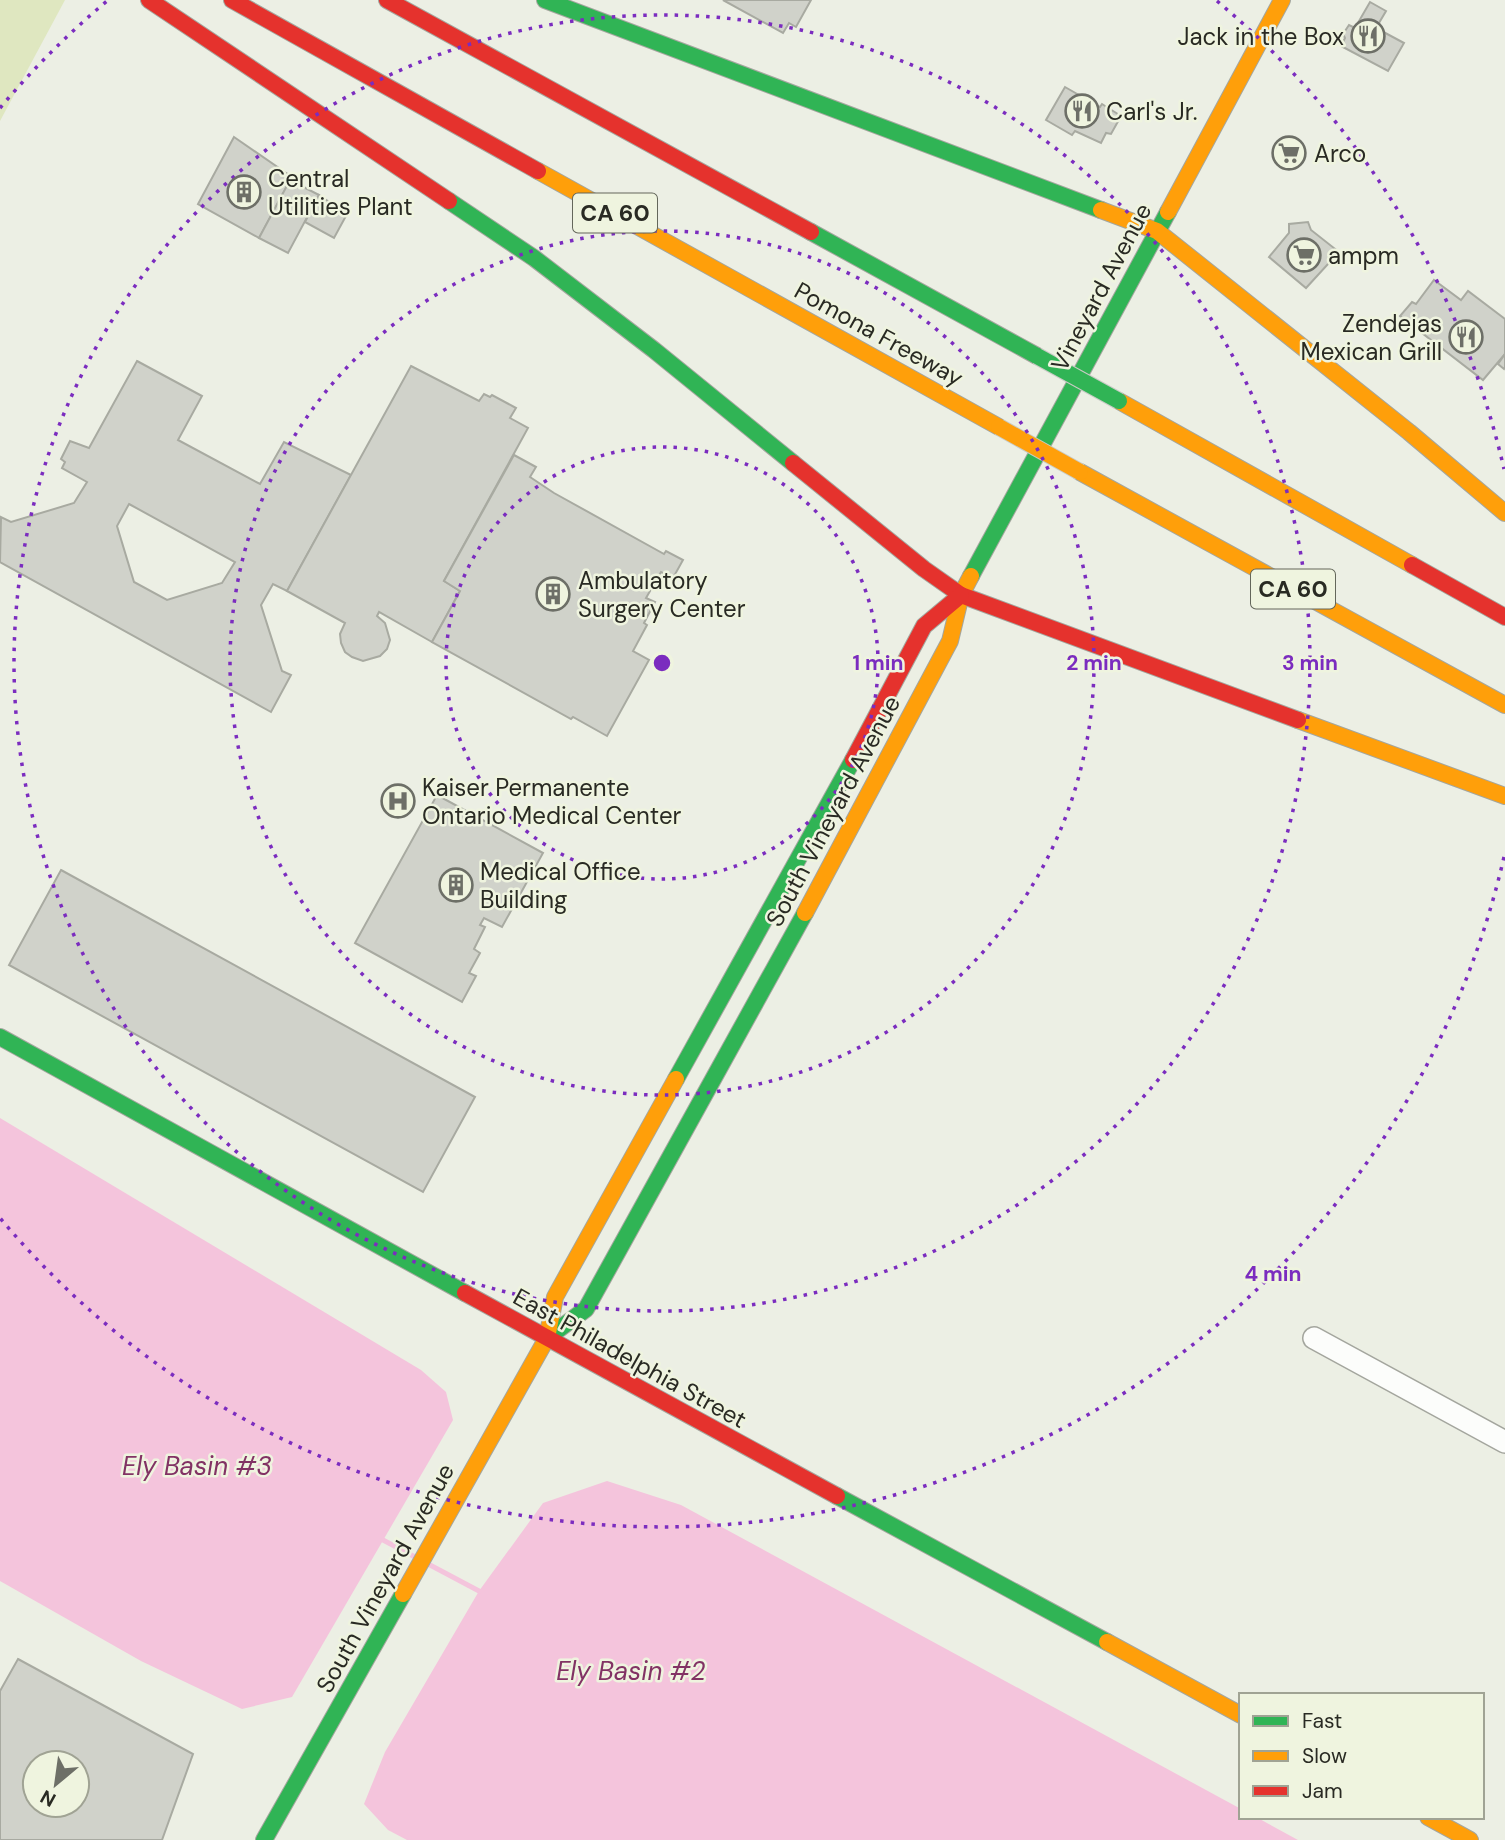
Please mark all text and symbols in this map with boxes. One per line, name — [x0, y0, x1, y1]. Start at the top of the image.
restaurant icon: Jack in the Box — [1349, 17, 1387, 55]
place label: Jack in the Box — [1177, 21, 1344, 52]
restaurant icon: Carl's Jr. — [1063, 92, 1101, 130]
place label: Carl's Jr. — [1106, 96, 1197, 127]
supermarket icon: Arco — [1270, 134, 1308, 172]
place label: Arco — [1314, 138, 1366, 169]
place label: Central Utilities Plant — [268, 163, 413, 222]
building icon: Central Utilities Plant — [225, 173, 263, 211]
road number: CA 60 — [573, 194, 657, 232]
street label: Vineyard Avenue — [1044, 198, 1158, 376]
supermarket icon: ampm — [1285, 236, 1323, 274]
place label: ampm — [1328, 240, 1399, 271]
street label: Pomona Freeway — [789, 275, 969, 393]
place label: Zendejas Mexican Grill — [1301, 308, 1442, 367]
restaurant icon: Zendejas Mexican Grill — [1447, 318, 1485, 356]
place label: Ambulatory Surgery Center — [578, 565, 746, 624]
road number: CA 60 — [1251, 569, 1335, 608]
building icon: Ambulatory Surgery Center — [534, 575, 572, 613]
text: 1 min — [852, 649, 904, 677]
text: 2 min — [1066, 649, 1122, 677]
text: 3 min — [1282, 649, 1338, 677]
centre of rings — [650, 651, 674, 675]
street label: South Vineyard Avenue — [759, 690, 907, 932]
place label: Kaiser Permanente Ontario Medical Center — [422, 772, 682, 831]
hospital icon: Kaiser Permanente Ontario Medical Center — [379, 782, 417, 820]
place label: Medical Office Building — [480, 856, 641, 915]
building icon: Medical Office Building — [437, 866, 475, 904]
text: 4 min — [1244, 1260, 1302, 1288]
street label: East Philadelphia Street — [508, 1281, 752, 1435]
water label: Ely Basin #3 — [122, 1449, 272, 1483]
street label: South Vineyard Avenue — [309, 1458, 461, 1698]
water label: Ely Basin #2 — [556, 1654, 706, 1688]
legend — [1239, 1693, 1484, 1819]
text: Fast — [1302, 1707, 1342, 1735]
text: Slow — [1302, 1742, 1347, 1770]
north arrow — [21, 1749, 91, 1819]
text: Jam — [1302, 1777, 1343, 1805]
text: N — [36, 1784, 60, 1813]

